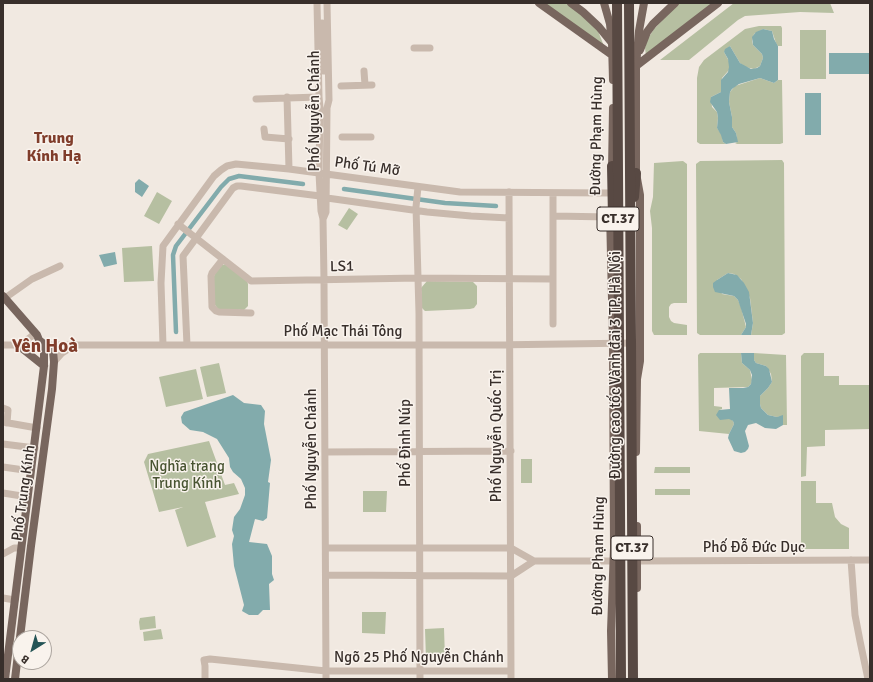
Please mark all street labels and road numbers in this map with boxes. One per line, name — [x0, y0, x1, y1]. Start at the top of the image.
street label: Phố Nguyễn Chánh — [306, 50, 324, 172]
street label: Đường Phạm Hùng — [587, 76, 607, 196]
street label: Phố Tú Mỡ — [333, 154, 401, 180]
road number: CT.37 — [597, 207, 639, 231]
street label: Đường cao tốc Vành đai 3 TP. Hà Nội — [607, 251, 625, 479]
street label: LS1 — [330, 258, 354, 276]
street label: Phố Mạc Thái Tông — [284, 323, 402, 341]
street label: Phố Nguyễn Quốc Trị — [488, 370, 506, 502]
street label: Phố Nguyễn Chánh — [303, 388, 321, 510]
street label: Phố Đinh Núp — [397, 399, 415, 487]
street label: Phố Trung Kính — [8, 444, 40, 542]
street label: Đường Phạm Hùng — [589, 496, 609, 616]
road number: CT.37 — [611, 536, 653, 560]
street label: Phố Đỗ Đức Dục — [703, 539, 805, 557]
street label: Ngõ 25 Phố Nguyễn Chánh — [334, 649, 504, 667]

